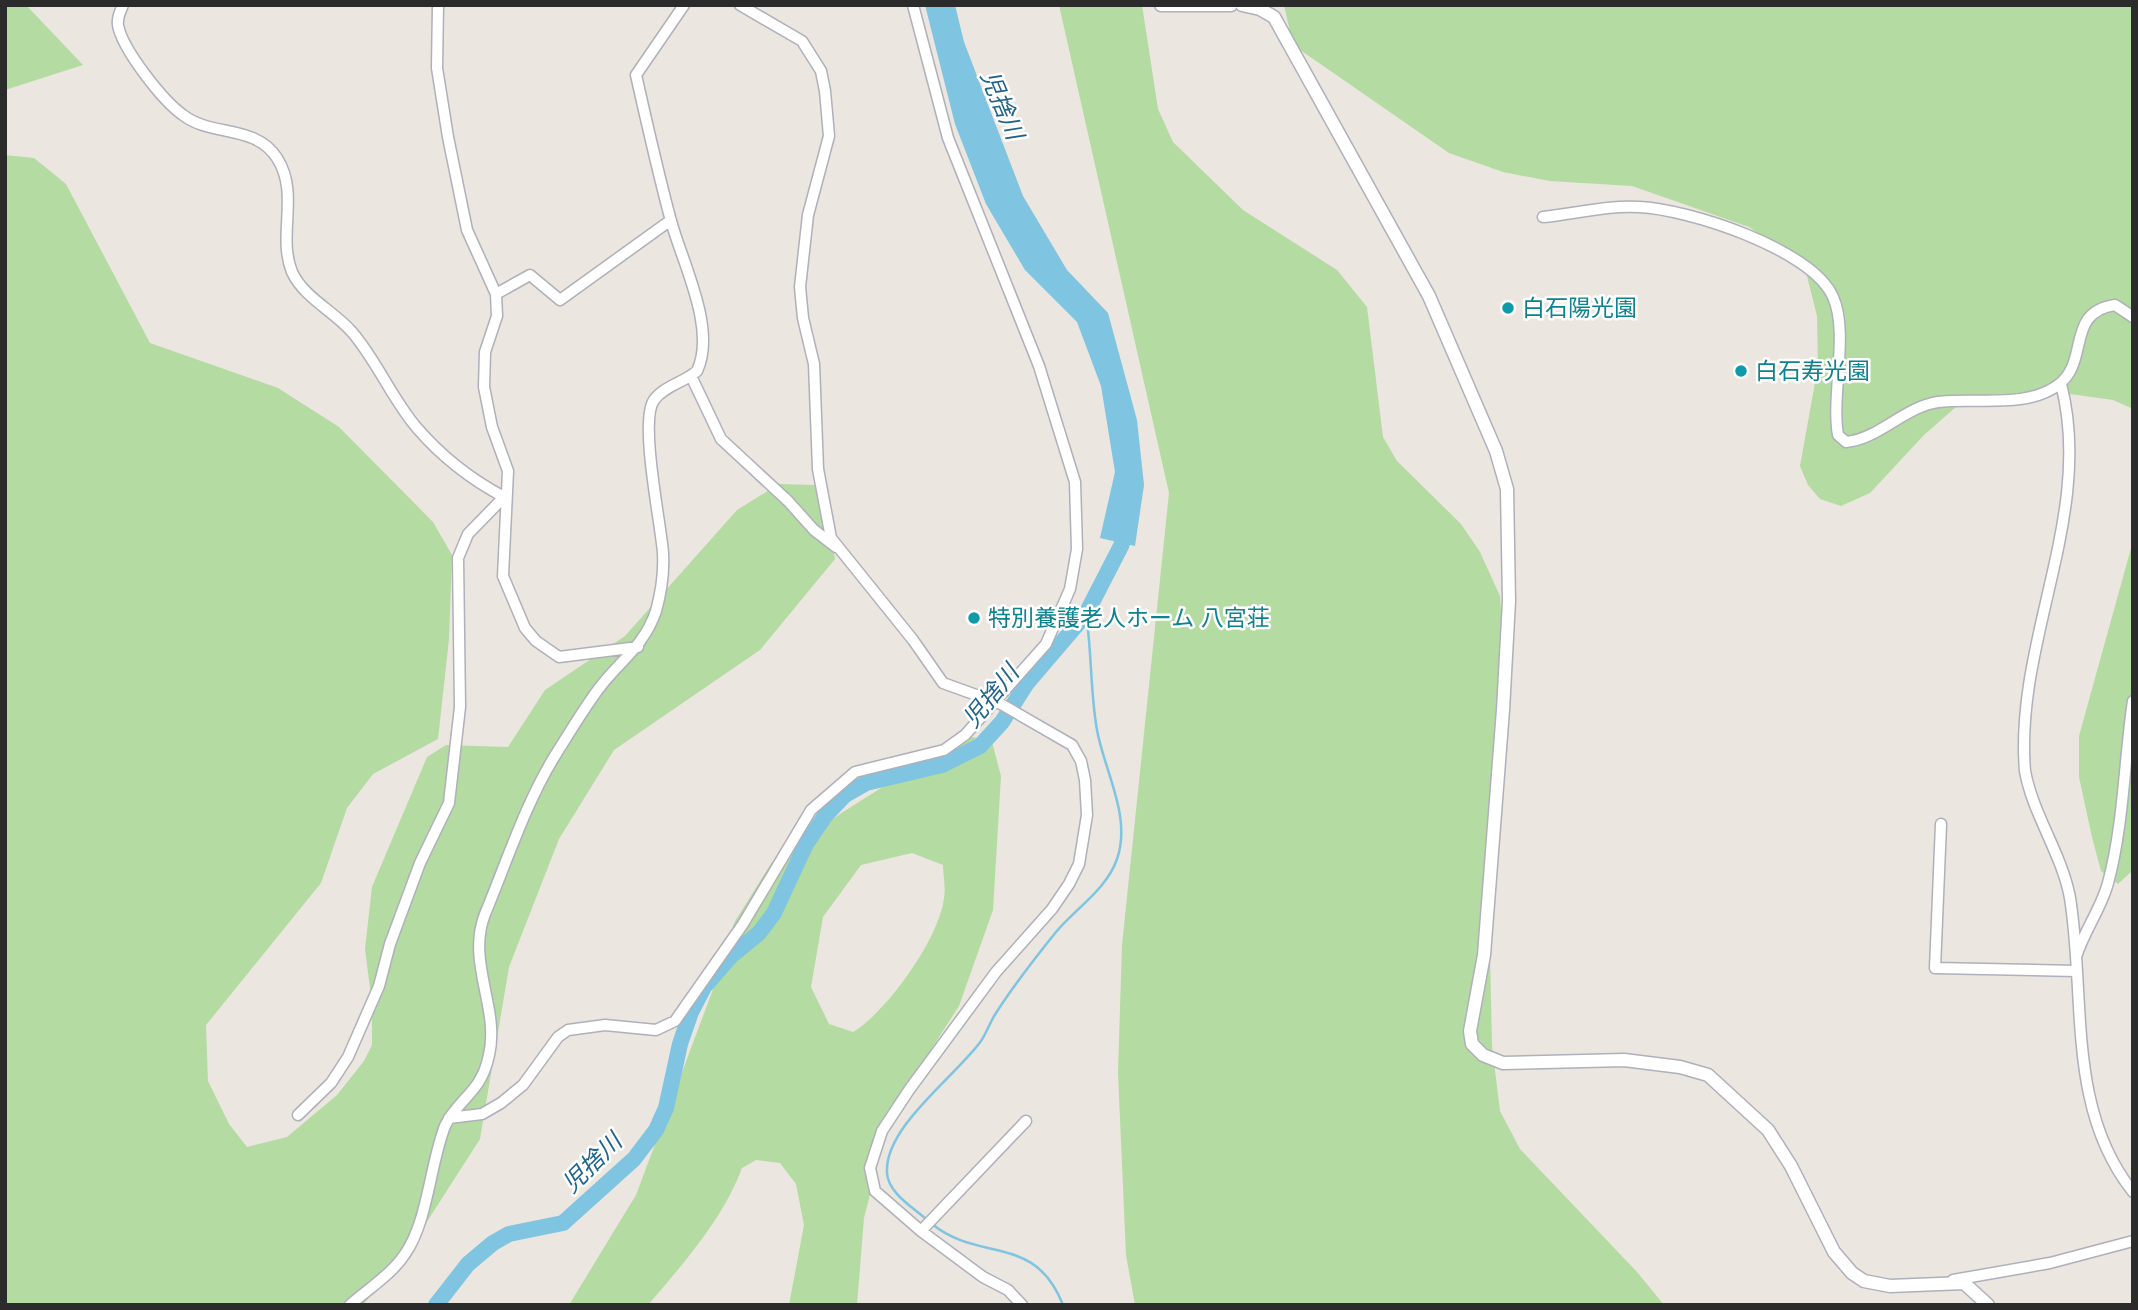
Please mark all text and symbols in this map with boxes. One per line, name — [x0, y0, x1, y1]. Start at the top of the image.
water label: 児捨川 — [976, 66, 1030, 146]
place label: 白石陽光園 — [1522, 295, 1637, 321]
marker: 白石陽光園 — [1500, 300, 1516, 316]
place label: 白石寿光園 — [1755, 358, 1870, 384]
marker: 白石寿光園 — [1733, 363, 1749, 379]
place label: 特別養護老人ホーム 八宮荘 — [988, 605, 1270, 631]
marker: 特別養護老人ホーム 八宮荘 — [966, 610, 982, 626]
water label: 児捨川 — [957, 657, 1026, 732]
water label: 児捨川 — [557, 1126, 629, 1198]

